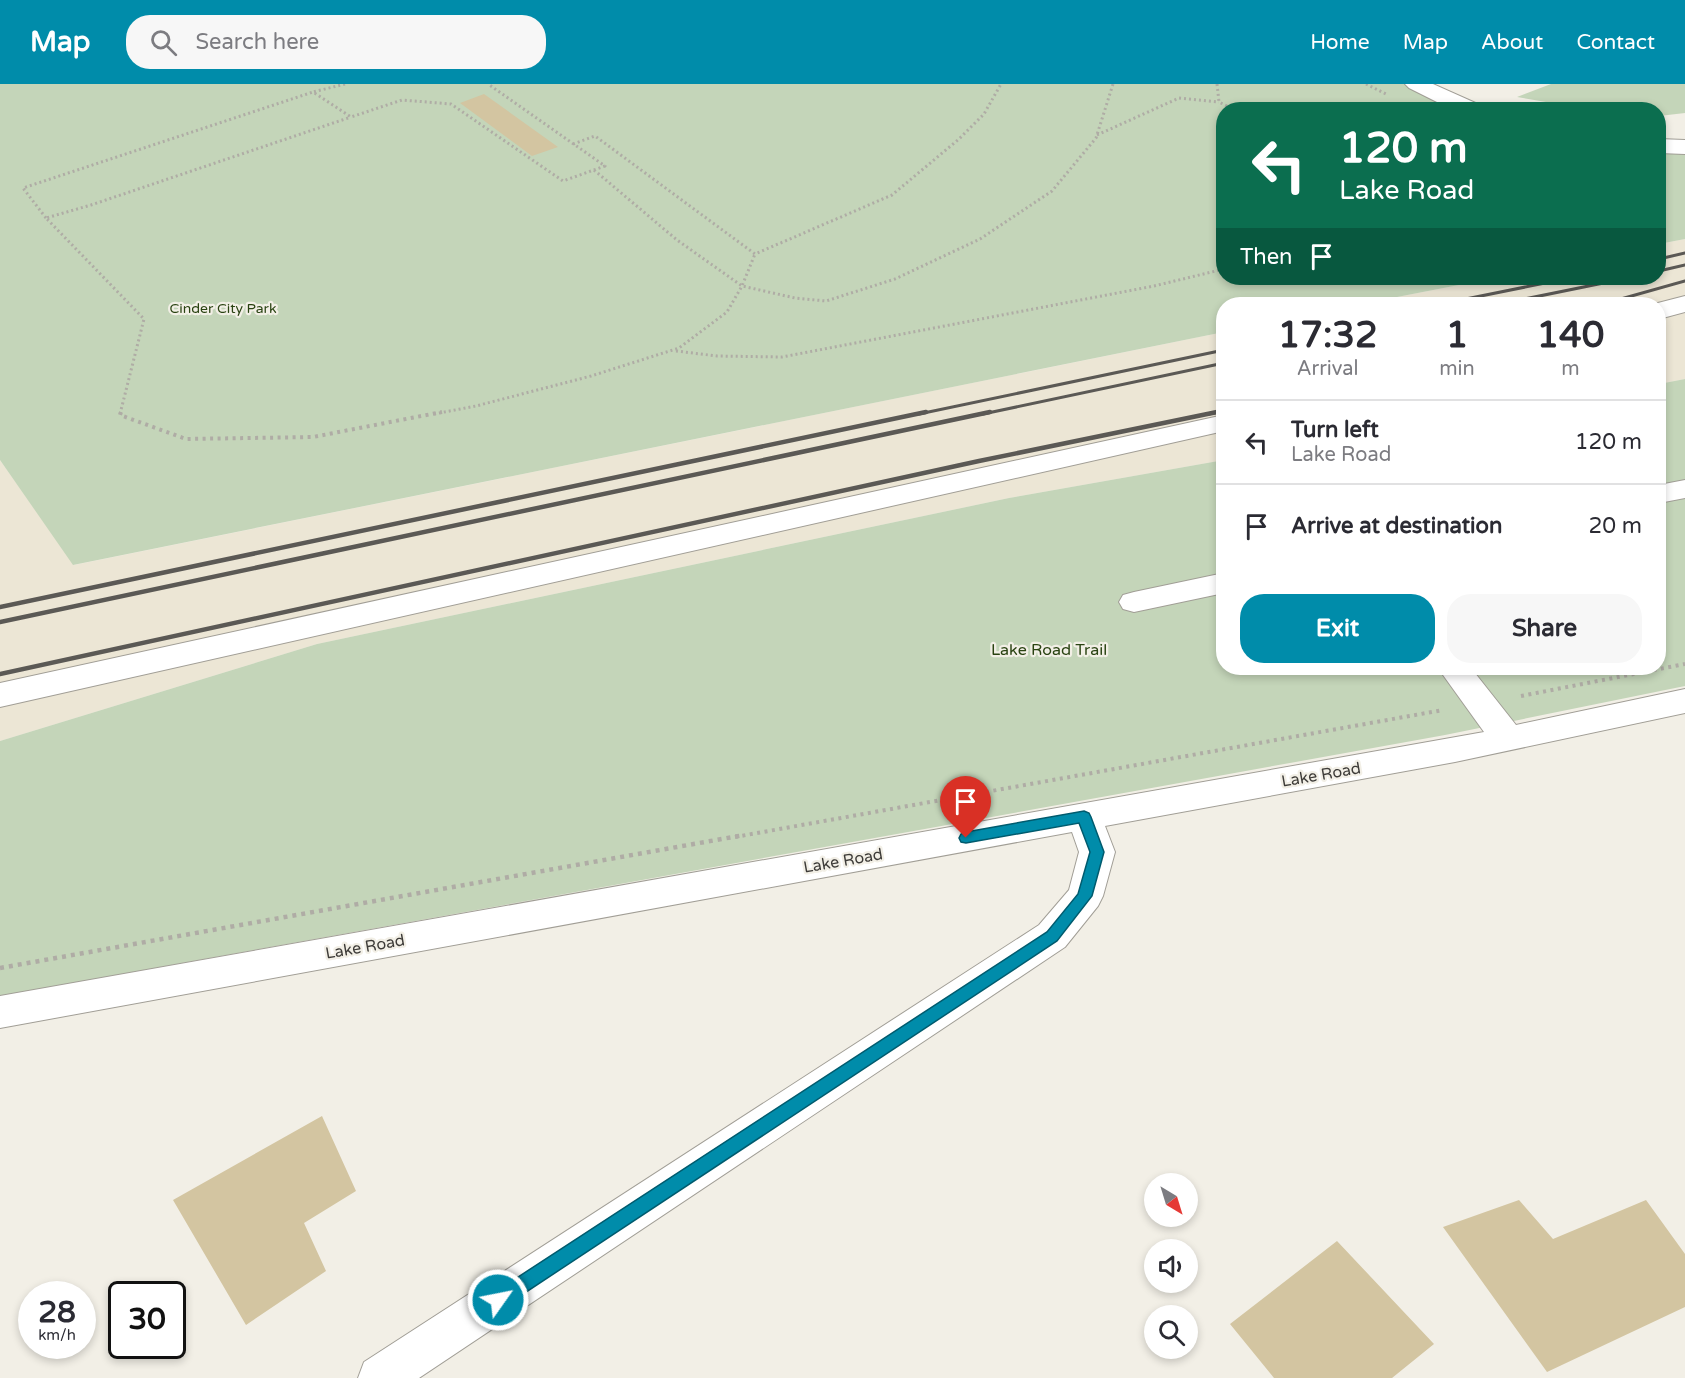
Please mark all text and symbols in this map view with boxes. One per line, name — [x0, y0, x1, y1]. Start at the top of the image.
search box — [126, 15, 546, 69]
text: Map — [30, 25, 90, 59]
icon: search — [147, 26, 180, 59]
text: Search here — [195, 29, 319, 55]
text: Home — [1310, 30, 1370, 55]
text: Map — [1403, 30, 1448, 55]
text: About — [1481, 30, 1543, 55]
text: Contact — [1576, 30, 1655, 55]
text: 120 m — [1339, 123, 1468, 174]
icon: left — [1240, 126, 1318, 204]
text: Lake Road — [1339, 174, 1474, 207]
icon: arrive — [1305, 240, 1338, 273]
text: Then — [1240, 244, 1293, 270]
park label: Cinder City Park — [169, 300, 277, 317]
text: 17:32 — [1278, 314, 1378, 357]
text: 1 — [1446, 314, 1468, 357]
text: 140 — [1536, 314, 1604, 357]
text: Arrival — [1297, 357, 1359, 381]
text: min — [1439, 357, 1475, 381]
text: m — [1561, 357, 1580, 381]
text: Turn left — [1291, 417, 1379, 443]
icon: left — [1240, 426, 1273, 459]
text: 120 m — [1575, 429, 1642, 455]
text: Lake Road — [1291, 443, 1391, 467]
icon: arrive — [1240, 510, 1273, 543]
text: Arrive at destination — [1291, 513, 1502, 539]
text: 20 m — [1588, 513, 1642, 539]
button: Exit — [1240, 594, 1435, 663]
button: Share — [1447, 594, 1642, 663]
park label: Lake Road Trail — [991, 640, 1107, 660]
street label: Lake Road — [1280, 758, 1362, 792]
pin — [940, 776, 991, 838]
icon: arrive — [949, 785, 982, 818]
street label: Lake Road — [802, 844, 884, 878]
street label: Lake Road — [324, 930, 406, 964]
north arrow — [1144, 1173, 1198, 1227]
map controls — [1144, 1173, 1198, 1359]
button: sound — [1144, 1239, 1198, 1293]
position arrow — [466, 1268, 530, 1332]
speed limit sign: 30 — [108, 1281, 186, 1359]
text: 28 — [38, 1294, 76, 1331]
button: search — [1144, 1305, 1198, 1359]
text: km/h — [38, 1326, 76, 1344]

